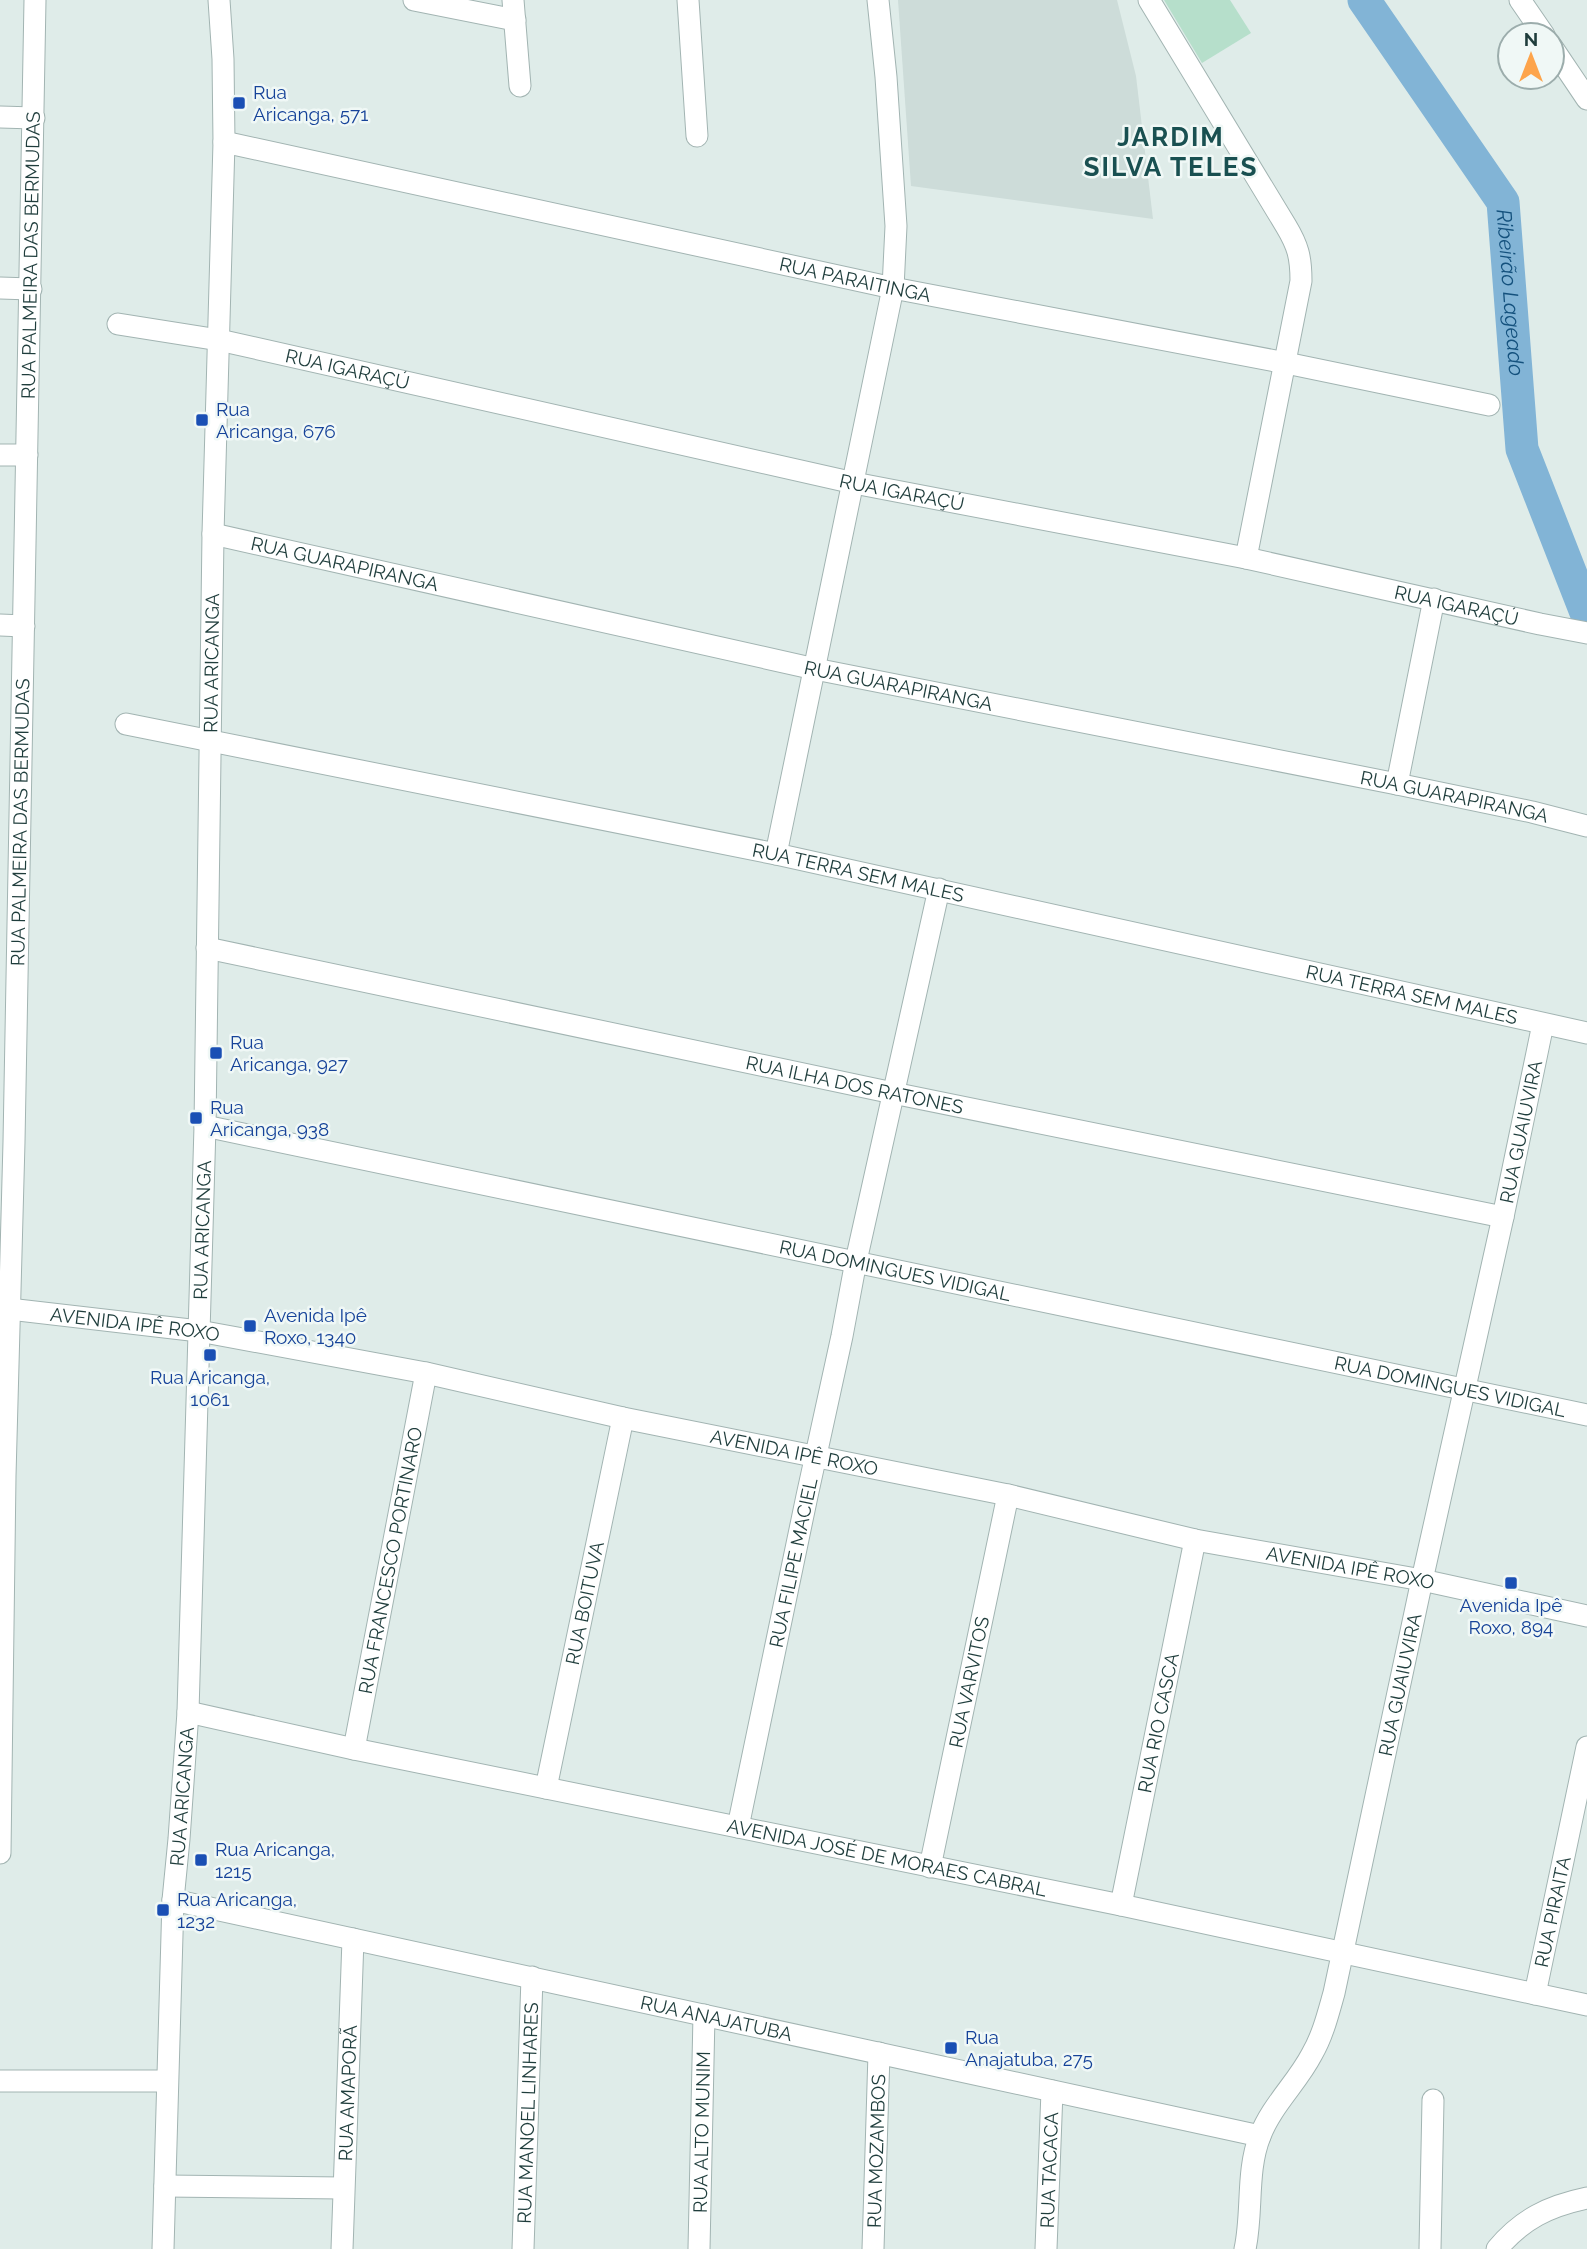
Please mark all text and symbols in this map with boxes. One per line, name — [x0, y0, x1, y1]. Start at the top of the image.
north arrow — [1496, 21, 1566, 91]
text: N — [1524, 28, 1538, 50]
place label: Rua Aricanga, 571 — [253, 81, 368, 125]
marker: Rua Aricanga, 571 — [231, 95, 247, 111]
street label: RUA PALMEIRA DAS BERMUDAS — [17, 111, 44, 399]
district label: JARDIM SILVA TELES — [1084, 122, 1258, 182]
water label: Ribeirão Lageado — [1492, 208, 1529, 377]
street label: RUA PARAITINGA — [777, 253, 933, 306]
street label: RUA IGARAÇÚ — [283, 344, 412, 394]
place label: Rua Aricanga, 676 — [216, 398, 336, 442]
marker: Rua Aricanga, 676 — [194, 412, 210, 428]
street label: RUA IGARAÇÚ — [837, 469, 966, 515]
street label: RUA GUARAPIRANGA — [249, 532, 441, 595]
street label: RUA IGARAÇÚ — [1392, 581, 1521, 630]
street label: RUA ARICANGA — [199, 593, 223, 733]
street label: RUA GUARAPIRANGA — [802, 656, 995, 715]
street label: RUA PALMEIRA DAS BERMUDAS — [6, 678, 34, 966]
street label: RUA GUARAPIRANGA — [1358, 766, 1551, 827]
street label: RUA TERRA SEM MALES — [750, 839, 966, 906]
street label: RUA TERRA SEM MALES — [1304, 960, 1520, 1028]
place label: Rua Aricanga, 927 — [230, 1031, 348, 1075]
marker: Rua Aricanga, 927 — [208, 1045, 224, 1061]
street label: RUA ILHA DOS RATONES — [744, 1051, 965, 1118]
street label: RUA GUAIUVIRA — [1495, 1058, 1546, 1205]
place label: Rua Aricanga, 938 — [210, 1096, 329, 1140]
marker: Rua Aricanga, 938 — [188, 1110, 204, 1126]
street label: RUA ARICANGA — [189, 1160, 215, 1300]
street label: RUA DOMINGUES VIDIGAL — [777, 1235, 1013, 1305]
street label: AVENIDA IPÊ ROXO — [49, 1303, 222, 1346]
place label: Avenida Ipê Roxo, 1340 — [264, 1304, 367, 1348]
marker: Avenida Ipê Roxo, 1340 — [242, 1318, 258, 1334]
marker: Rua Aricanga, 1061 — [202, 1347, 218, 1363]
street label: RUA DOMINGUES VIDIGAL — [1332, 1351, 1568, 1421]
place label: Rua Aricanga, 1061 — [150, 1366, 270, 1410]
street label: RUA FRANCESCO PORTINARO — [354, 1425, 426, 1696]
street label: AVENIDA IPÊ ROXO — [709, 1425, 880, 1480]
street label: RUA FILIPE MACIEL — [765, 1476, 822, 1649]
street label: RUA BOITUVA — [561, 1539, 608, 1667]
street label: AVENIDA IPÊ ROXO — [1265, 1542, 1437, 1593]
marker: Avenida Ipê Roxo, 894 — [1503, 1575, 1519, 1591]
place label: Avenida Ipê Roxo, 894 — [1460, 1594, 1562, 1638]
street label: RUA GUAIUVIRA — [1374, 1611, 1426, 1758]
street label: RUA VARVITOS — [944, 1614, 993, 1750]
street label: RUA RIO CASCA — [1133, 1651, 1183, 1795]
street label: RUA ARICANGA — [165, 1726, 198, 1867]
street label: AVENIDA JOSÉ DE MORAES CABRAL — [725, 1814, 1049, 1901]
place label: Rua Aricanga, 1215 — [215, 1838, 335, 1882]
marker: Rua Aricanga, 1215 — [193, 1852, 209, 1868]
street label: RUA PIRAITA — [1530, 1854, 1575, 1969]
place label: Rua Aricanga, 1232 — [177, 1888, 297, 1932]
marker: Rua Aricanga, 1232 — [155, 1902, 171, 1918]
street label: RUA ANAJATUBA — [638, 1991, 794, 2045]
street label: RUA MANOEL LINHARES — [513, 2002, 542, 2224]
street label: RUA AMAPORÃ — [334, 2024, 361, 2162]
place label: Rua Anajatuba, 275 — [965, 2026, 1093, 2070]
marker: Rua Anajatuba, 275 — [943, 2040, 959, 2056]
street label: RUA ALTO MUNIM — [689, 2051, 714, 2213]
street label: RUA MOZAMBOS — [863, 2074, 889, 2228]
street label: RUA TACACA — [1036, 2111, 1062, 2229]

